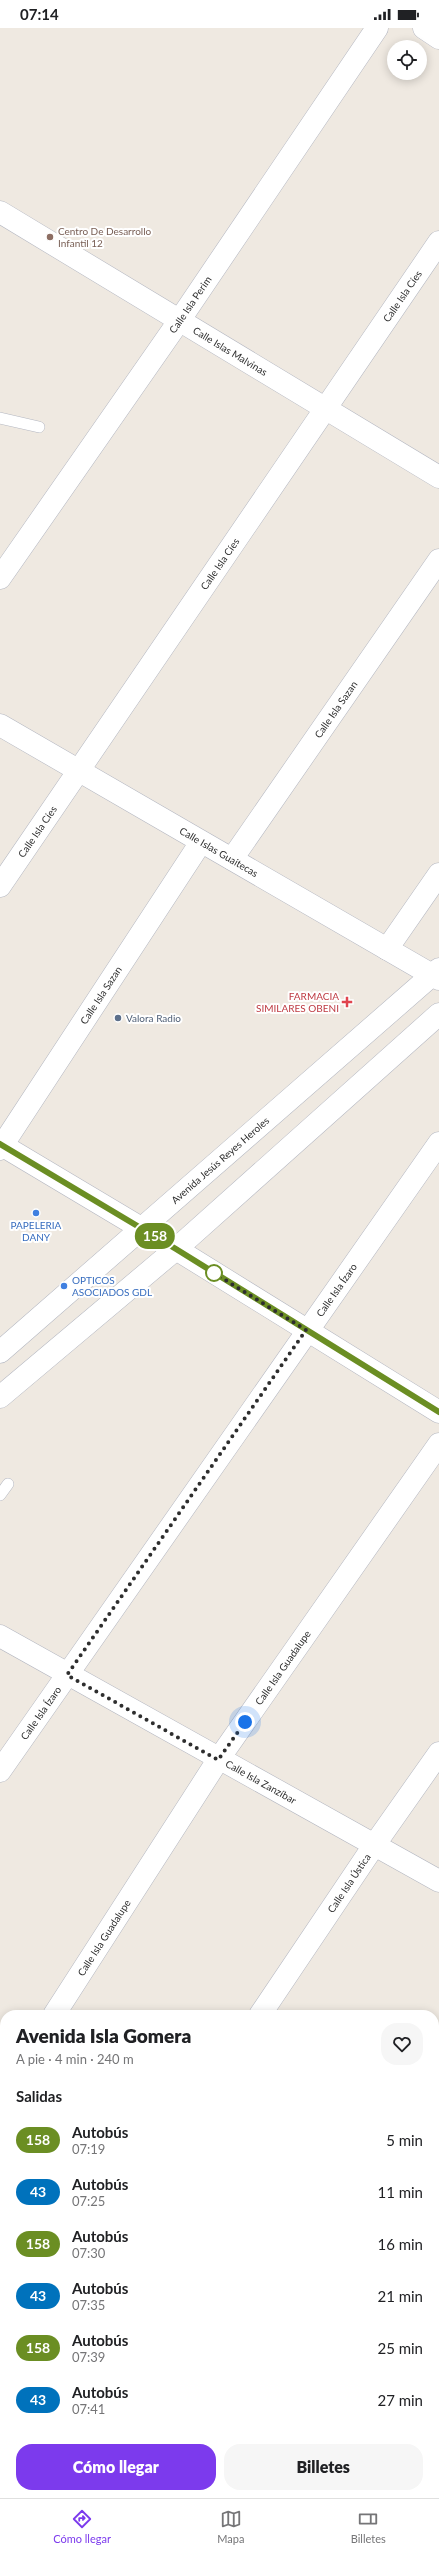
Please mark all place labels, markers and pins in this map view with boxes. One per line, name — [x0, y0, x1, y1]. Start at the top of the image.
place label: Centro De Desarrollo Infantil 12 — [58, 225, 152, 249]
marker: Centro De Desarrollo Infantil 12 — [45, 232, 55, 242]
place label: FARMACIA SIMILARES OBENI — [256, 990, 339, 1014]
marker: FARMACIA SIMILARES OBENI — [342, 997, 352, 1007]
place label: Valora Radio — [126, 1012, 181, 1024]
marker: Valora Radio — [113, 1013, 123, 1023]
marker: PAPELERIA DANY — [31, 1208, 41, 1218]
place label: PAPELERIA DANY — [11, 1219, 62, 1243]
unlabelled marker — [205, 1264, 223, 1282]
place label: OPTICOS ASOCIADOS GDL — [72, 1274, 152, 1298]
marker: OPTICOS ASOCIADOS GDL — [59, 1281, 69, 1291]

